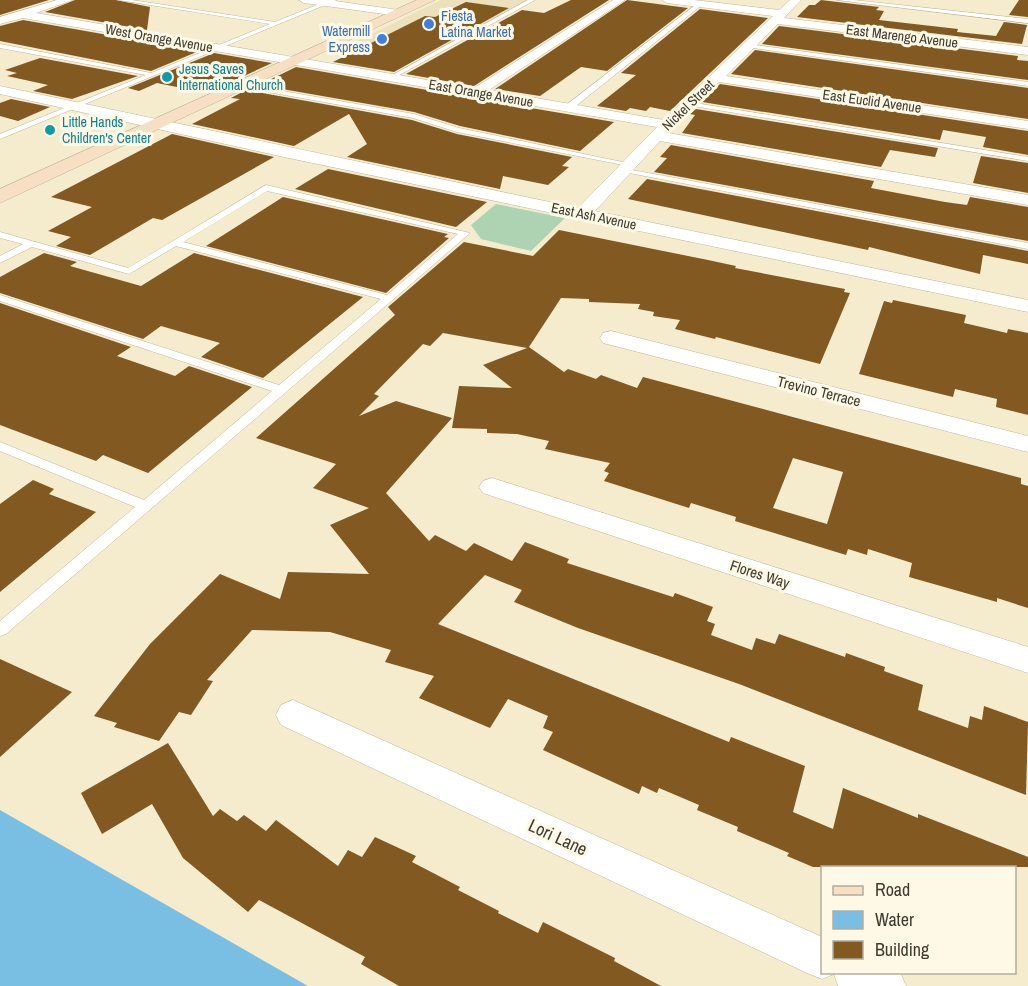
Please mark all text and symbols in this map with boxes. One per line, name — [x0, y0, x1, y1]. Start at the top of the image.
place label: Fiesta Latina Market — [441, 7, 511, 41]
marker: Fiesta Latina Market — [422, 17, 436, 31]
street label: West Orange Avenue — [104, 20, 214, 56]
street label: East Marengo Avenue — [845, 20, 959, 52]
place label: Watermill Express — [322, 22, 370, 56]
marker: Watermill Express — [375, 32, 389, 46]
place label: Jesus Saves International Church — [179, 60, 283, 94]
marker: Jesus Saves International Church — [160, 70, 174, 84]
street label: East Orange Avenue — [427, 75, 535, 111]
street label: Nickel Street — [658, 76, 718, 134]
street label: East Euclid Avenue — [822, 85, 922, 117]
place label: Little Hands Children's Center — [62, 113, 151, 147]
marker: Little Hands Children's Center — [43, 123, 57, 137]
street label: East Ash Avenue — [550, 198, 638, 234]
street label: Trevino Terrace — [775, 370, 863, 412]
street label: Flores Way — [727, 554, 793, 594]
street label: Lori Lane — [524, 812, 592, 862]
legend — [821, 866, 1016, 974]
text: Road — [875, 877, 910, 902]
text: Water — [875, 907, 914, 932]
text: Building — [875, 937, 930, 962]

